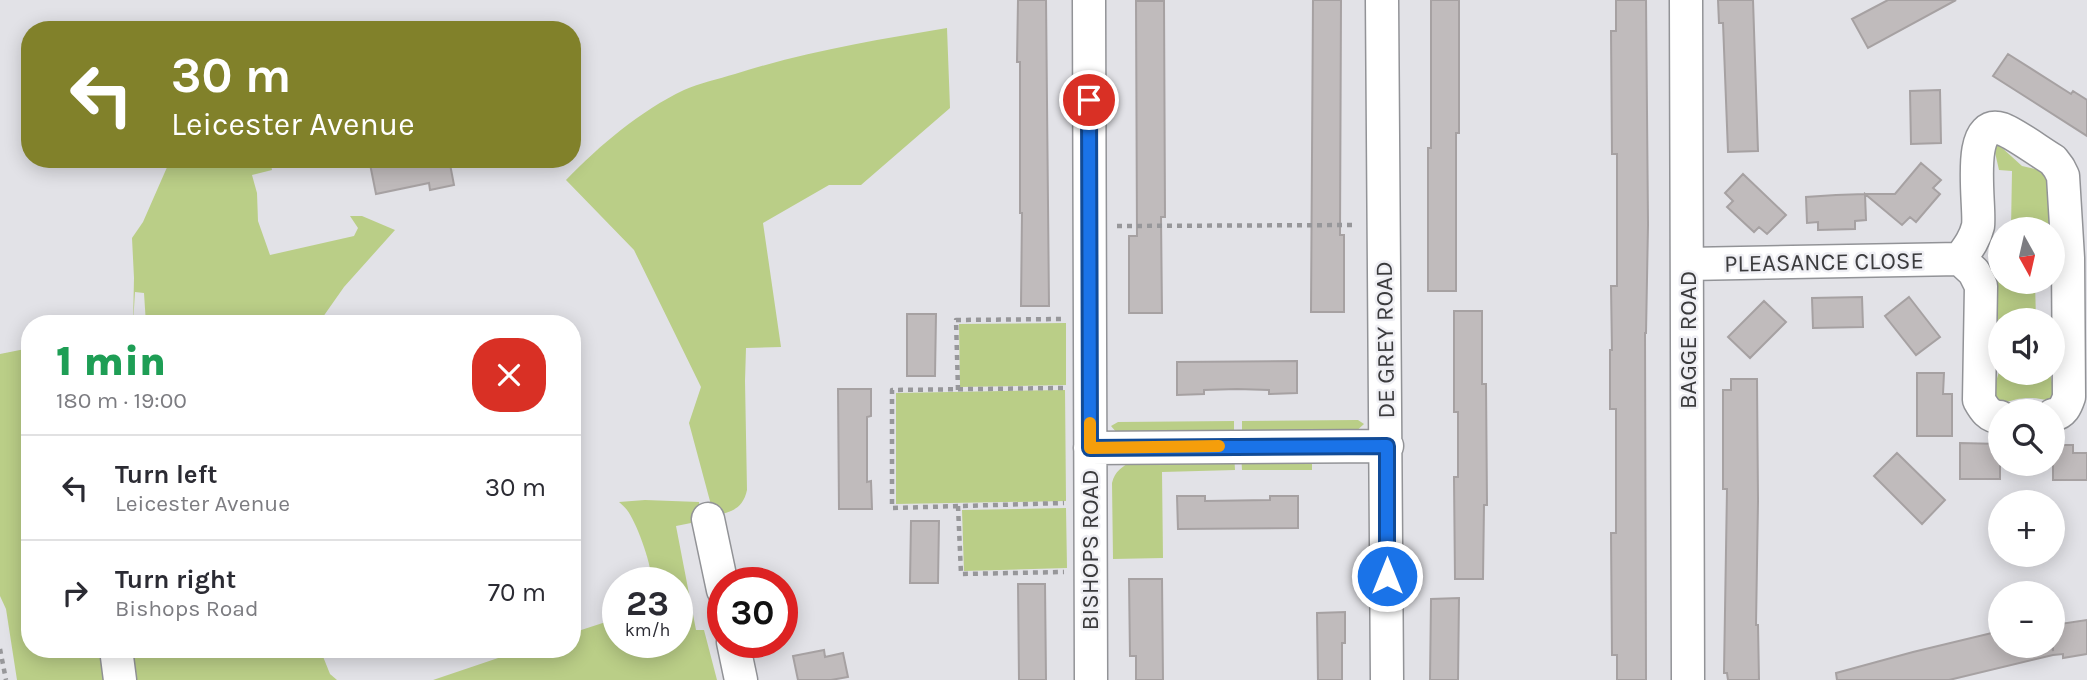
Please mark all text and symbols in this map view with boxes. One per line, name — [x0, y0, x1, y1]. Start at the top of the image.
text: 30 m — [171, 47, 291, 104]
icon: left — [56, 49, 147, 140]
pin — [1059, 70, 1119, 130]
icon: arrive — [1070, 81, 1108, 119]
text: Leicester Avenue — [171, 106, 415, 143]
north arrow — [1988, 217, 2065, 294]
map controls — [1988, 217, 2065, 658]
street label: PLEASANCE CLOSE — [1724, 246, 1924, 278]
street label: DE GREY ROAD — [1370, 261, 1400, 419]
street label: BAGGE ROAD — [1674, 271, 1702, 409]
button: sound — [1988, 308, 2065, 385]
text: 1 min — [56, 336, 166, 386]
button: close — [472, 338, 546, 412]
text: 180 m · 19:00 — [56, 387, 187, 414]
button: search — [1988, 399, 2065, 476]
text: Turn left — [115, 459, 217, 490]
icon: left — [56, 469, 94, 507]
street label: BISHOPS ROAD — [1076, 470, 1104, 631]
text: 30 m — [485, 472, 546, 503]
text: Leicester Avenue — [115, 490, 290, 517]
button: + — [1988, 490, 2065, 567]
position arrow — [1350, 539, 1424, 613]
text: Turn right — [115, 564, 236, 595]
speed limit sign: 30 — [707, 567, 798, 658]
icon: right — [56, 574, 94, 612]
text: 70 m — [488, 577, 546, 608]
button: − — [1988, 581, 2065, 658]
text: 23 — [626, 583, 669, 624]
text: Bishops Road — [115, 595, 259, 622]
text: km/h — [625, 619, 670, 641]

